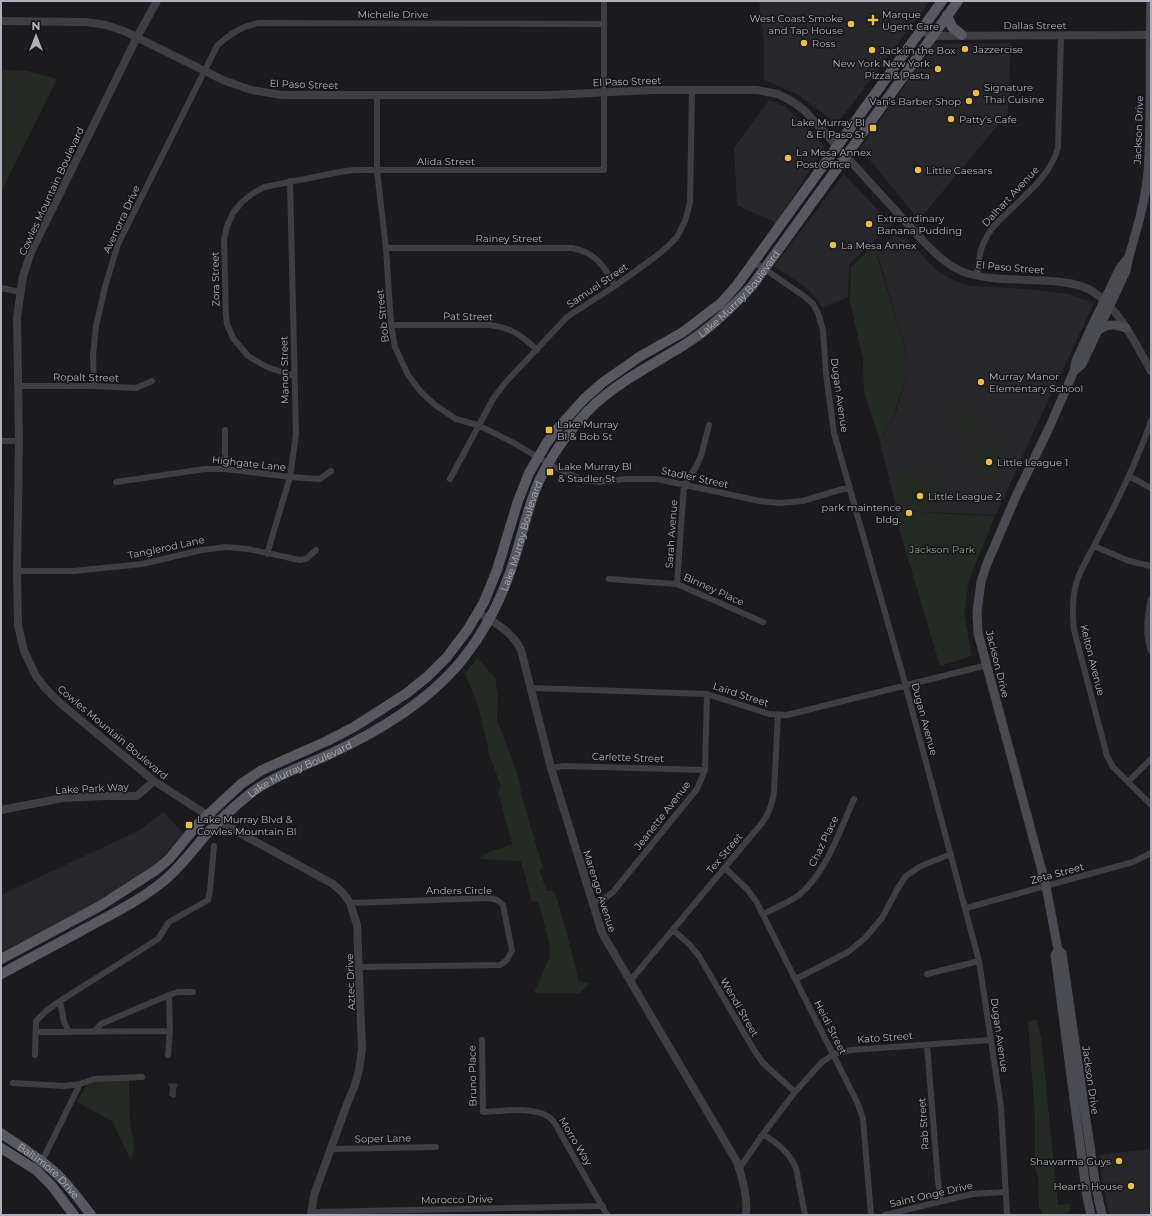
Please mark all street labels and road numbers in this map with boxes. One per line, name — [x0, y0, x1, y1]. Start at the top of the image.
street label: Michelle Drive — [358, 8, 428, 21]
street label: Dallas Street — [1003, 19, 1067, 32]
street label: El Paso Street — [592, 74, 662, 89]
street label: El Paso Street — [269, 77, 339, 92]
street label: Jackson Drive — [1131, 95, 1146, 166]
street label: Cowles Mountain Boulevard — [16, 125, 87, 257]
street label: Alida Street — [417, 155, 475, 168]
street label: Dalhart Avenue — [979, 163, 1042, 229]
street label: Avenorra Drive — [100, 183, 143, 255]
street label: Rainey Street — [476, 232, 542, 245]
street label: Lake Murray Boulevard — [695, 248, 783, 340]
street label: Zora Street — [209, 251, 222, 307]
street label: El Paso Street — [975, 258, 1045, 277]
street label: Samuel Street — [564, 260, 630, 311]
street label: Bob Street — [373, 289, 392, 343]
street label: Pat Street — [443, 310, 493, 323]
street label: Manon Street — [277, 336, 292, 404]
street label: Dugan Avenue — [828, 357, 851, 433]
street label: Ropalt Street — [53, 370, 119, 385]
street label: Highgate Lane — [211, 453, 287, 474]
street label: Stadler Street — [660, 464, 730, 491]
street label: Lake Murray Boulevard — [498, 479, 545, 593]
street label: Sarah Avenue — [663, 499, 680, 569]
street label: Tanglerod Lane — [127, 533, 206, 562]
street label: Binney Place — [681, 570, 746, 609]
street label: Kelton Avenue — [1077, 623, 1108, 697]
street label: Jackson Drive — [983, 628, 1012, 699]
street label: Laird Street — [711, 679, 770, 710]
street label: Dugan Avenue — [909, 681, 940, 757]
street label: Cowles Mountain Boulevard — [55, 682, 171, 782]
street label: Lake Murray Boulevard — [245, 738, 354, 800]
street label: Carlette Street — [592, 750, 664, 765]
street label: Jeanette Avenue — [631, 778, 693, 853]
street label: Lake Park Way — [55, 780, 130, 797]
street label: Chaz Place — [806, 814, 841, 869]
street label: Tex Street — [704, 830, 745, 876]
street label: Marengo Avenue — [580, 848, 619, 934]
street label: Zeta Street — [1029, 860, 1085, 887]
street label: Anders Circle — [426, 884, 492, 897]
street label: Aztec Drive — [343, 953, 358, 1011]
street label: Wendi Street — [718, 976, 762, 1039]
street label: Dugan Avenue — [988, 997, 1011, 1073]
street label: Heidi Street — [811, 998, 850, 1057]
street label: Kato Street — [857, 1029, 913, 1046]
street label: Jackson Drive — [1079, 1044, 1102, 1115]
street label: Bruno Place — [465, 1045, 480, 1107]
street label: Rab Street — [915, 1097, 932, 1151]
street label: Morro Way — [556, 1115, 595, 1168]
street label: Soper Lane — [355, 1132, 411, 1145]
street label: Baltimore Drive — [15, 1140, 82, 1201]
street label: Saint Onge Drive — [888, 1179, 974, 1210]
street label: Morocco Drive — [421, 1192, 493, 1207]

